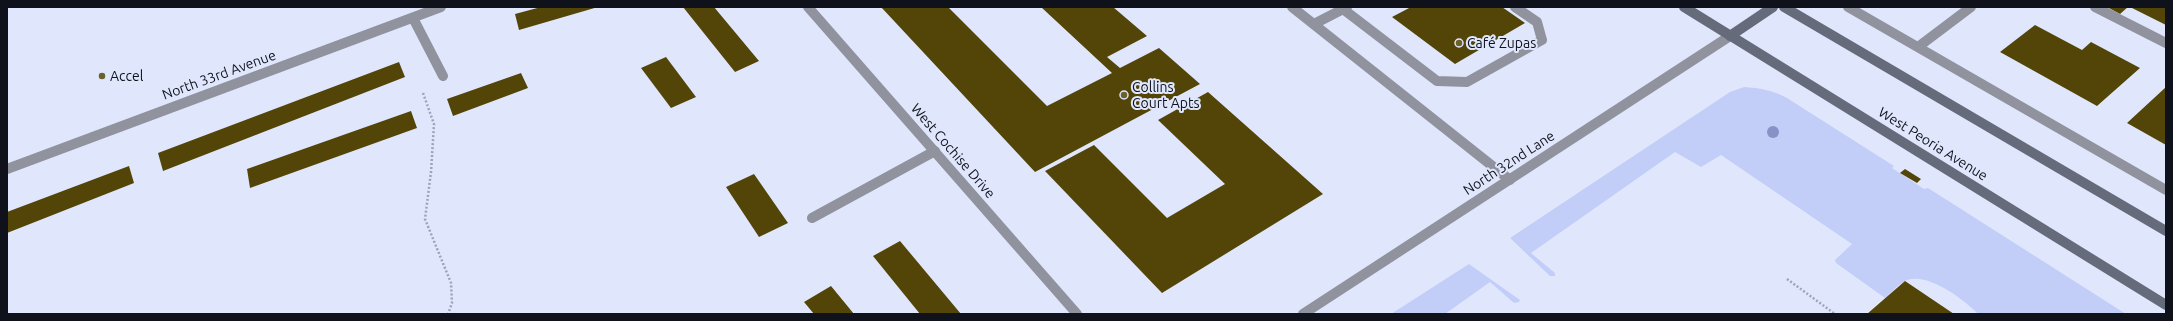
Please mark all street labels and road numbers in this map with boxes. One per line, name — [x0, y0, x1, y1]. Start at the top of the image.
street label: North 33rd Avenue — [160, 47, 278, 103]
street label: West Cochise Drive — [907, 100, 999, 202]
street label: West Peoria Avenue — [1875, 104, 1991, 184]
street label: North 32nd Lane — [1460, 127, 1558, 199]

